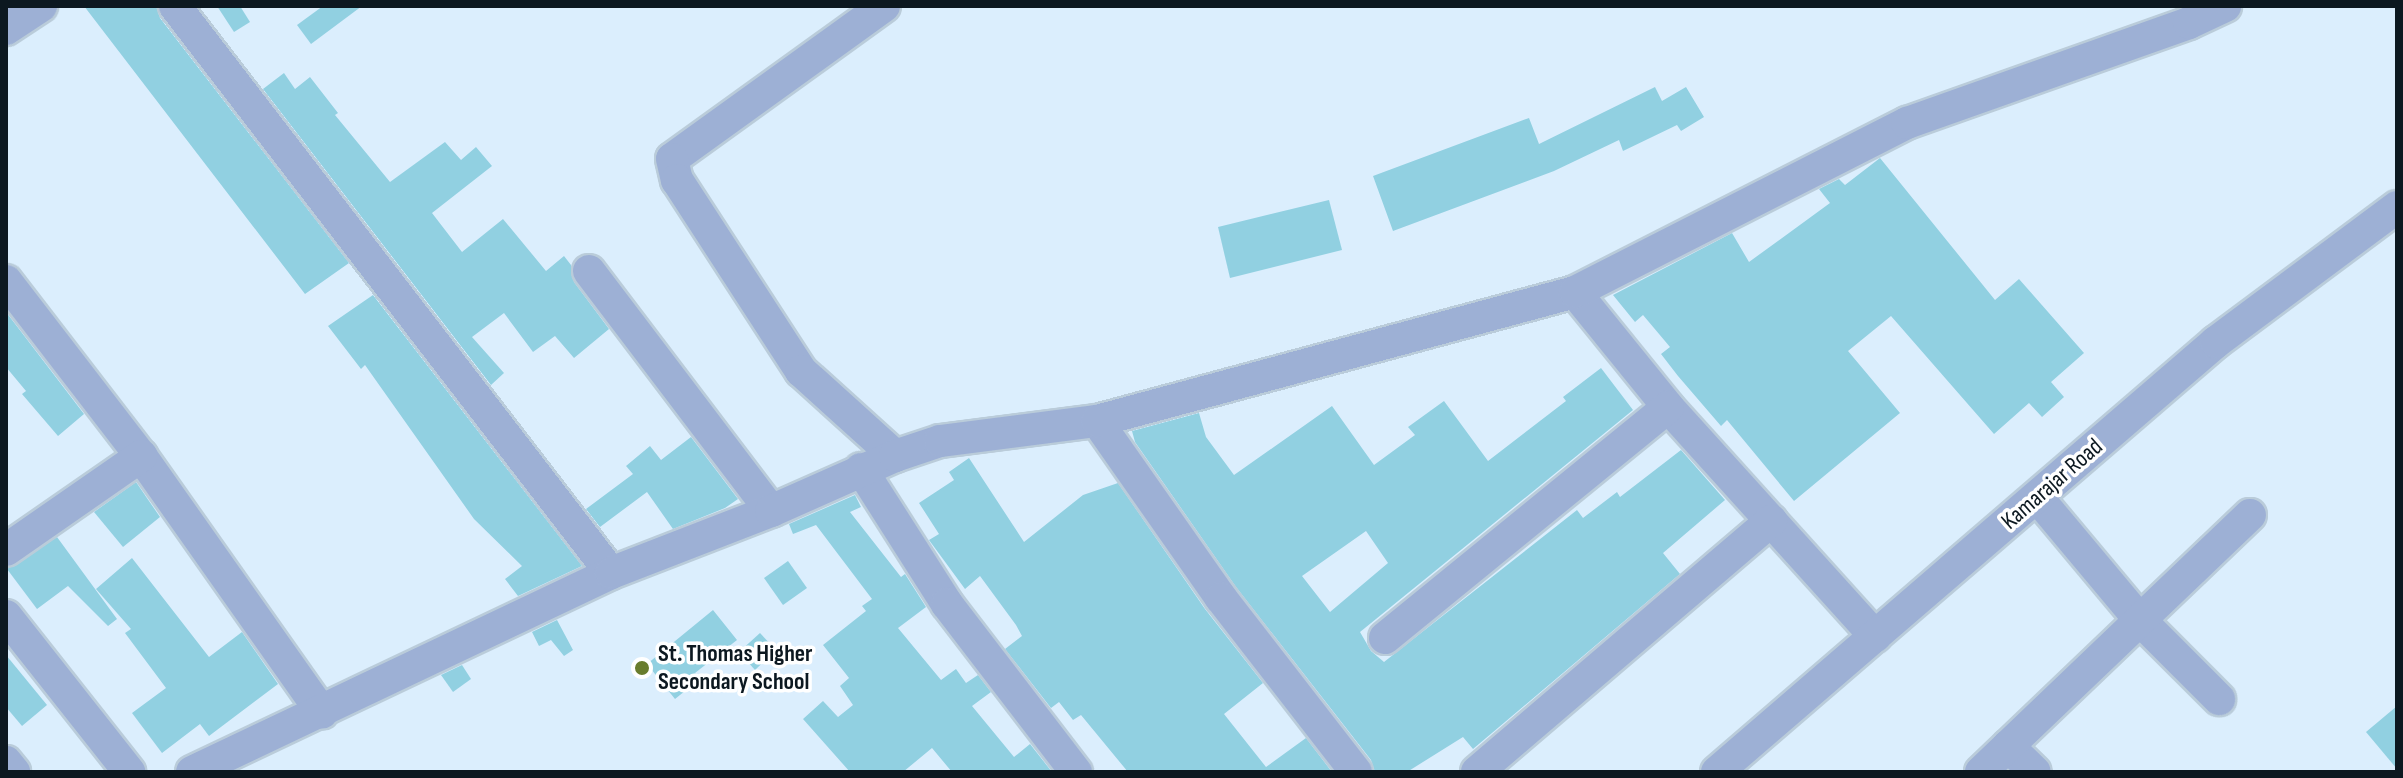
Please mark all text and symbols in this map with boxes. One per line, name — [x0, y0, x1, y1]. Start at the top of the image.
street label: Kamarajar Road — [1996, 432, 2108, 536]
place label: St. Thomas Higher Secondary School — [658, 640, 812, 696]
marker: St. Thomas Higher Secondary School — [633, 659, 651, 677]

